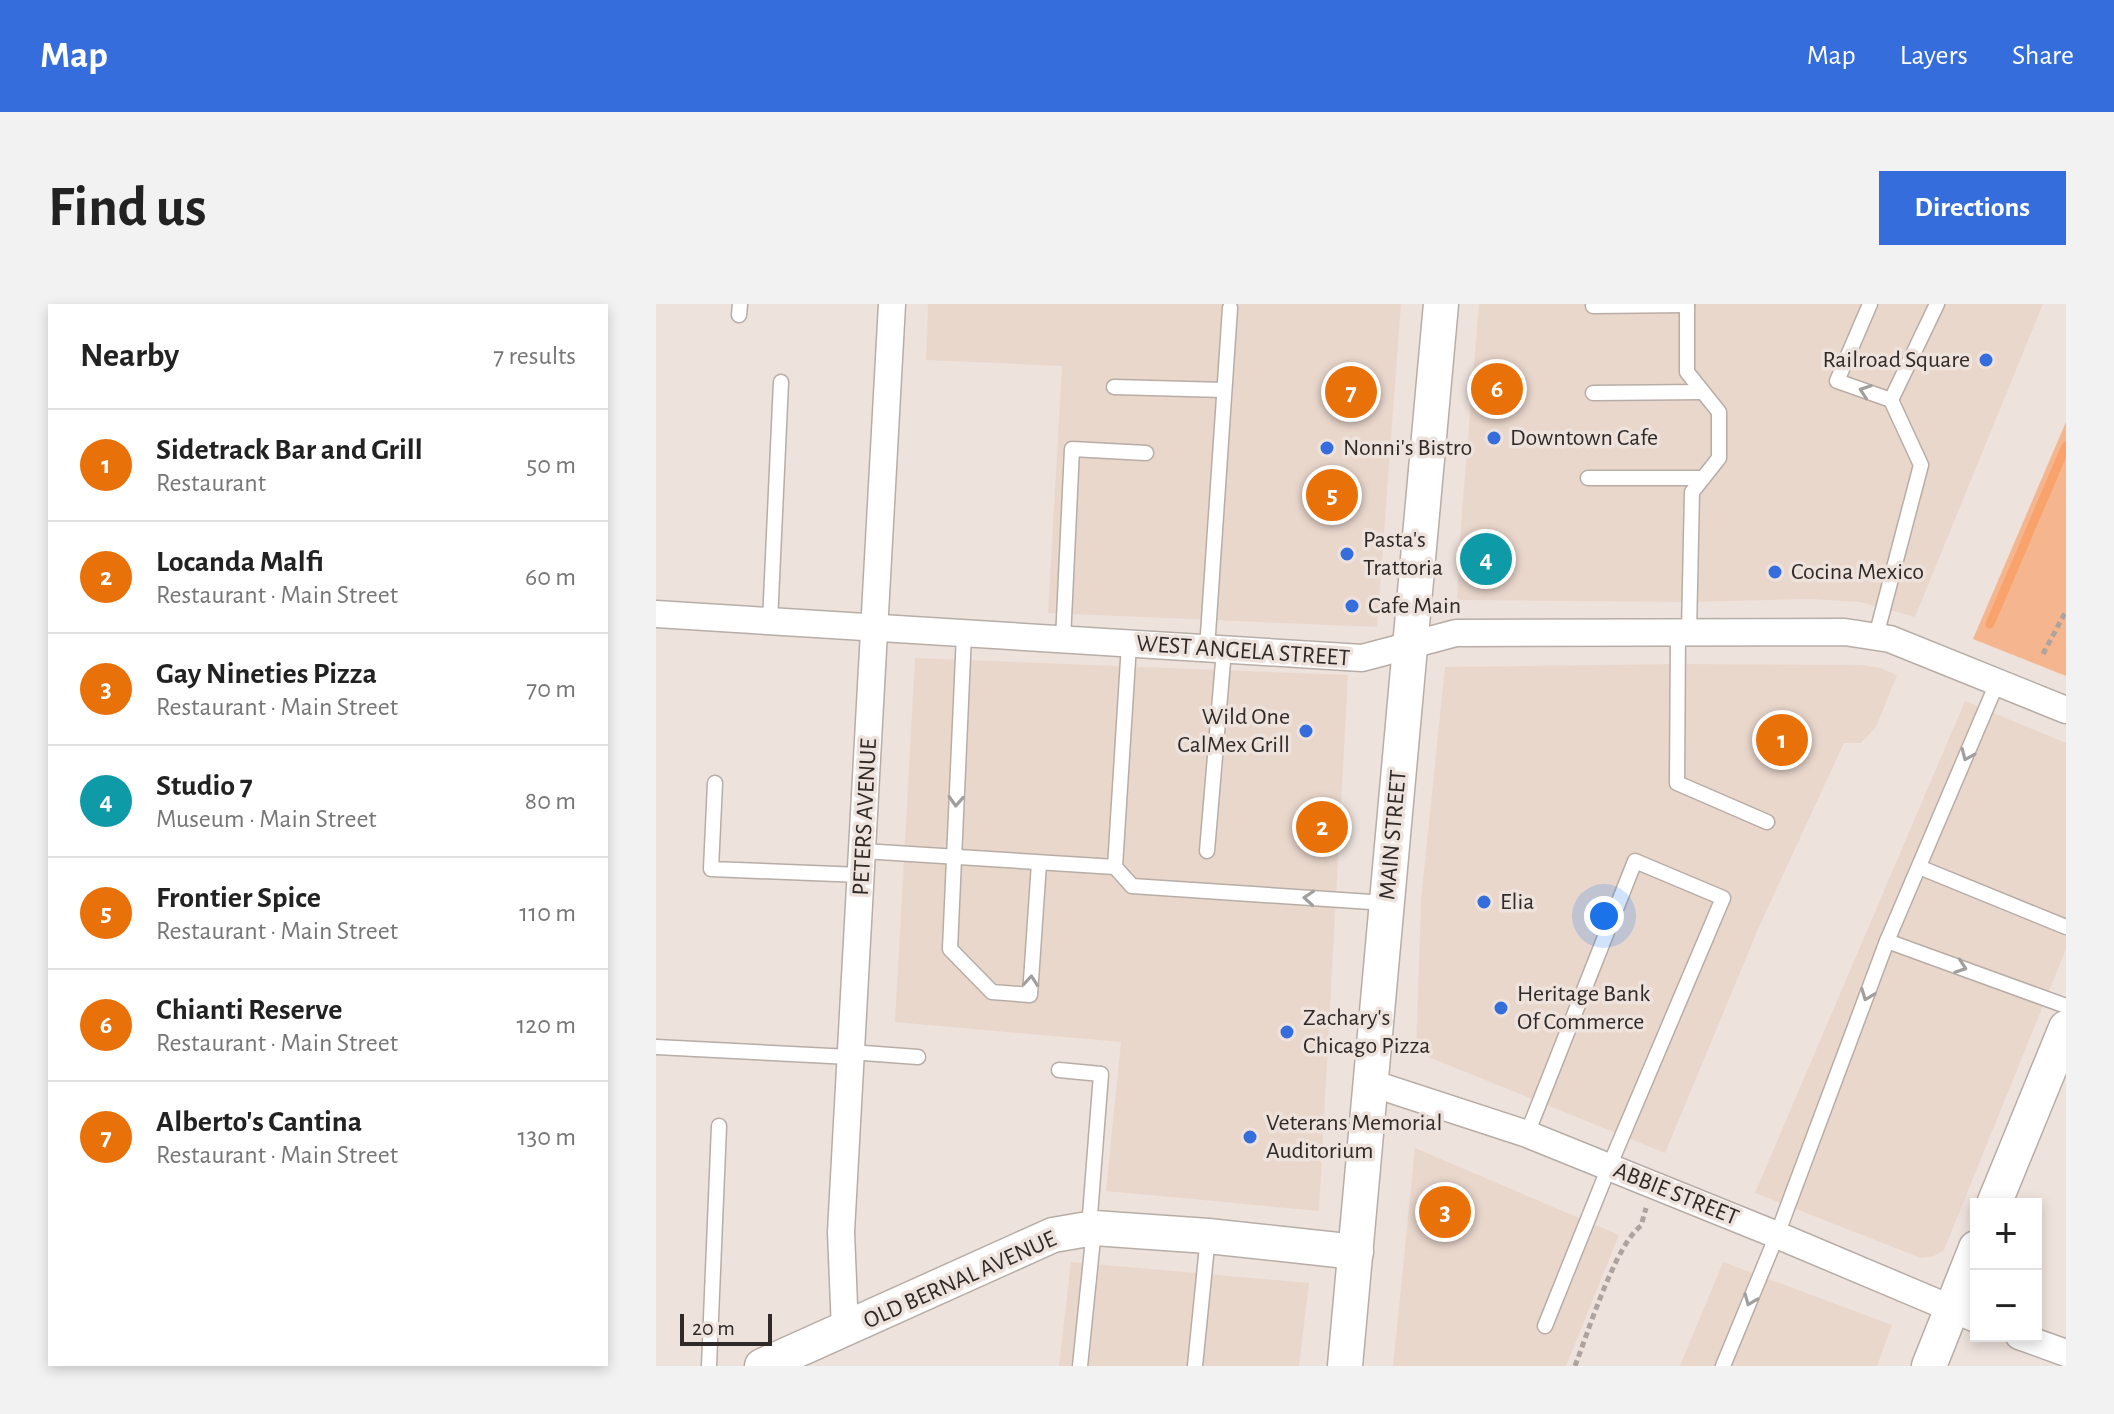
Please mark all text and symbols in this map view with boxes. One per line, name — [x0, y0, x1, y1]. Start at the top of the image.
text: Map — [40, 37, 108, 75]
text: Map — [1807, 42, 1856, 70]
text: Layers — [1900, 42, 1968, 70]
text: Share — [2012, 42, 2074, 70]
button: Directions — [1879, 171, 2066, 245]
text: Find us — [48, 180, 206, 236]
text: Nearby — [80, 339, 179, 373]
text: 7 results — [493, 343, 576, 369]
place label: Railroad Square — [1822, 348, 1970, 372]
marker: Railroad Square — [1977, 351, 1995, 369]
pin: 6 — [1471, 359, 1523, 419]
pin: 7 — [1325, 362, 1377, 422]
one-way arrow — [1858, 384, 1872, 400]
place label: Downtown Cafe — [1510, 426, 1658, 450]
marker: Downtown Cafe — [1485, 429, 1503, 447]
text: Sidetrack Bar and Grill — [156, 435, 423, 465]
place label: Nonni's Bistro — [1343, 436, 1472, 460]
marker: Nonni's Bistro — [1318, 439, 1336, 457]
text: 1 — [101, 452, 111, 478]
text: 50 m — [526, 452, 576, 478]
pin: 5 — [1306, 465, 1358, 525]
text: Restaurant — [156, 470, 266, 496]
place label: Pasta's Trattoria — [1363, 528, 1443, 580]
pin: 4 — [1460, 529, 1512, 589]
marker: Pasta's Trattoria — [1338, 545, 1356, 563]
text: Locanda Malfi — [156, 547, 324, 577]
place label: Cocina Mexico — [1791, 560, 1924, 584]
marker: Cocina Mexico — [1766, 563, 1784, 581]
text: 2 — [100, 564, 112, 590]
text: 60 m — [525, 564, 576, 590]
text: Restaurant · Main Street — [156, 582, 398, 608]
place label: Cafe Main — [1368, 594, 1461, 618]
marker: Cafe Main — [1343, 597, 1361, 615]
street label: WEST ANGELA STREET — [1135, 632, 1351, 670]
text: Gay Nineties Pizza — [156, 659, 377, 689]
text: 3 — [100, 676, 112, 702]
text: 70 m — [526, 676, 576, 702]
text: Restaurant · Main Street — [156, 694, 398, 720]
place label: Wild One CalMex Grill — [1177, 705, 1290, 757]
pin: 1 — [1756, 710, 1808, 770]
marker: Wild One CalMex Grill — [1297, 722, 1315, 740]
street label: PETERS AVENUE — [849, 737, 881, 896]
one-way arrow — [1960, 746, 1976, 761]
street label: MAIN STREET — [1375, 769, 1411, 901]
text: Studio 7 — [156, 771, 253, 801]
text: 4 — [99, 788, 113, 814]
text: 80 m — [525, 788, 576, 814]
one-way arrow — [948, 795, 965, 808]
pin: 2 — [1296, 797, 1348, 857]
text: Museum · Main Street — [156, 806, 377, 832]
text: Frontier Spice — [156, 883, 321, 913]
one-way arrow — [1302, 890, 1315, 907]
place label: Elia — [1500, 890, 1534, 914]
marker: Elia — [1475, 893, 1493, 911]
your location — [1584, 896, 1624, 936]
text: 5 — [100, 900, 112, 926]
text: 110 m — [519, 900, 576, 926]
text: Restaurant · Main Street — [156, 918, 398, 944]
one-way arrow — [1953, 957, 1967, 974]
one-way arrow — [1022, 974, 1039, 987]
place label: Heritage Bank Of Commerce — [1517, 982, 1650, 1034]
one-way arrow — [1860, 987, 1877, 1001]
text: Chianti Reserve — [156, 995, 342, 1025]
marker: Heritage Bank Of Commerce — [1492, 999, 1510, 1017]
place label: Zachary's Chicago Pizza — [1303, 1006, 1430, 1058]
text: 6 — [100, 1012, 112, 1038]
text: 120 m — [516, 1012, 576, 1038]
marker: Zachary's Chicago Pizza — [1278, 1023, 1296, 1041]
text: Restaurant · Main Street — [156, 1030, 398, 1056]
text: Alberto's Cantina — [156, 1107, 362, 1137]
place label: Veterans Memorial Auditorium — [1266, 1111, 1442, 1163]
text: 7 — [100, 1124, 112, 1150]
text: 130 m — [518, 1124, 576, 1150]
marker: Veterans Memorial Auditorium — [1241, 1128, 1259, 1146]
text: Restaurant · Main Street — [156, 1142, 398, 1168]
street label: ABBIE STREET — [1610, 1158, 1742, 1230]
pin: 3 — [1419, 1182, 1471, 1242]
map controls — [1970, 1198, 2042, 1342]
button: + — [1970, 1198, 2042, 1270]
street label: OLD BERNAL AVENUE — [860, 1227, 1060, 1333]
button: − — [1970, 1270, 2042, 1342]
one-way arrow — [1743, 1293, 1760, 1307]
scale bar — [680, 1310, 772, 1346]
text: 20 m — [692, 1317, 735, 1339]

